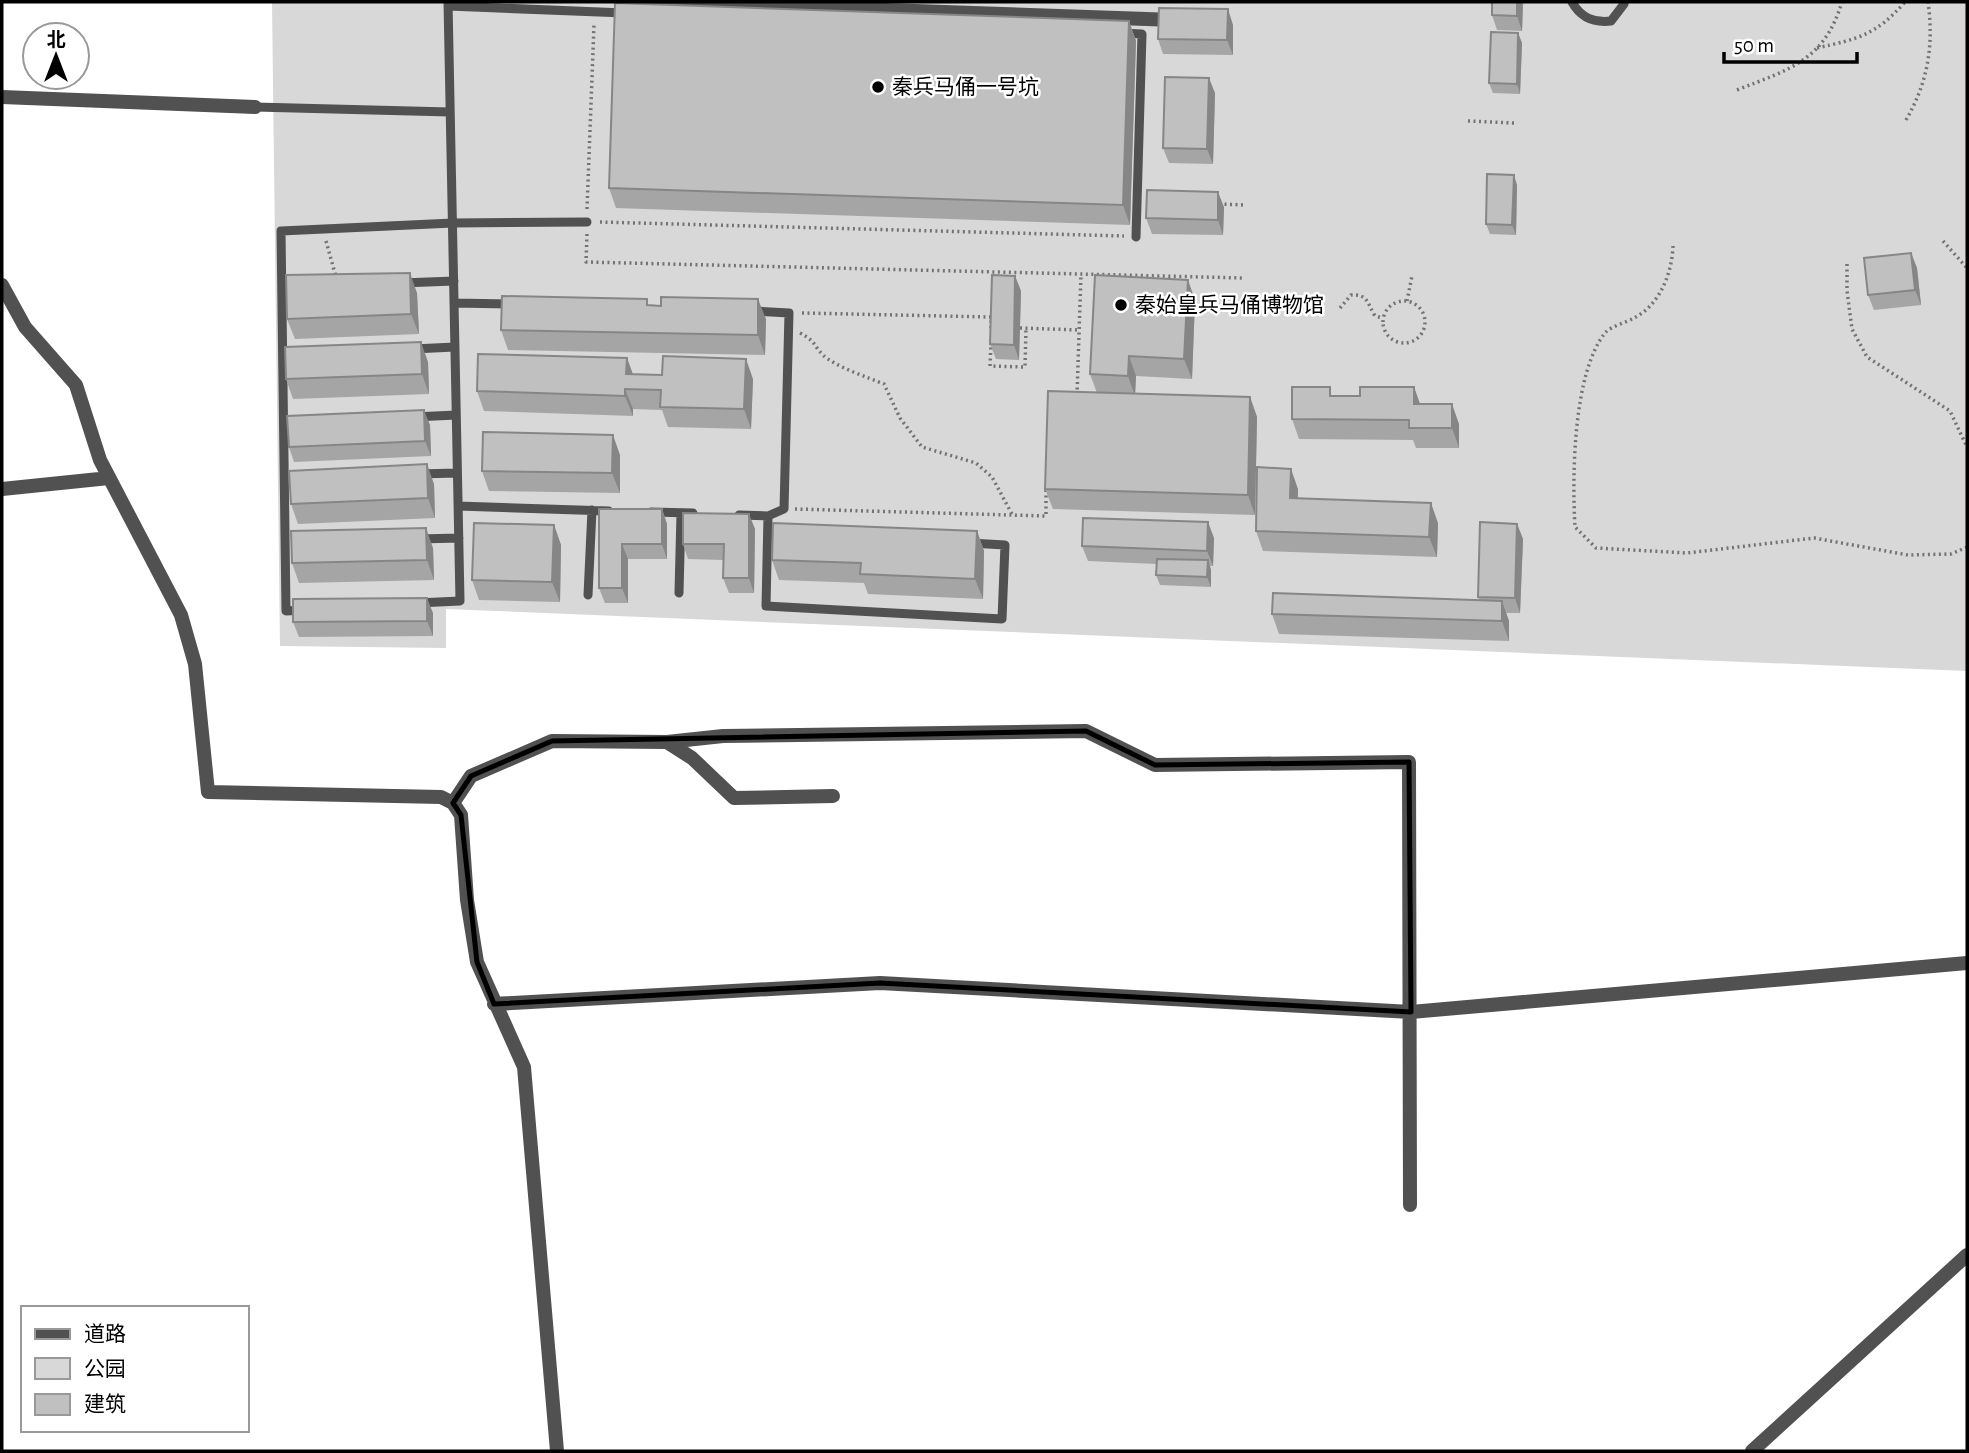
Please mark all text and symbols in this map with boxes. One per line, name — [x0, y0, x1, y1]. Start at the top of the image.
north arrow — [21, 21, 91, 91]
scale bar — [1724, 21, 1857, 65]
text: 北 — [46, 30, 66, 50]
text: 50 m — [1734, 35, 1774, 56]
place label: 秦兵马俑一号坑 — [892, 76, 1039, 98]
marker: 秦兵马俑一号坑 — [870, 79, 886, 95]
place label: 秦始皇兵马俑博物馆 — [1135, 294, 1324, 316]
marker: 秦始皇兵马俑博物馆 — [1113, 297, 1129, 313]
legend — [21, 1306, 248, 1432]
text: 道路 — [84, 1323, 126, 1345]
text: 公园 — [84, 1358, 126, 1380]
text: 建筑 — [84, 1393, 126, 1415]

